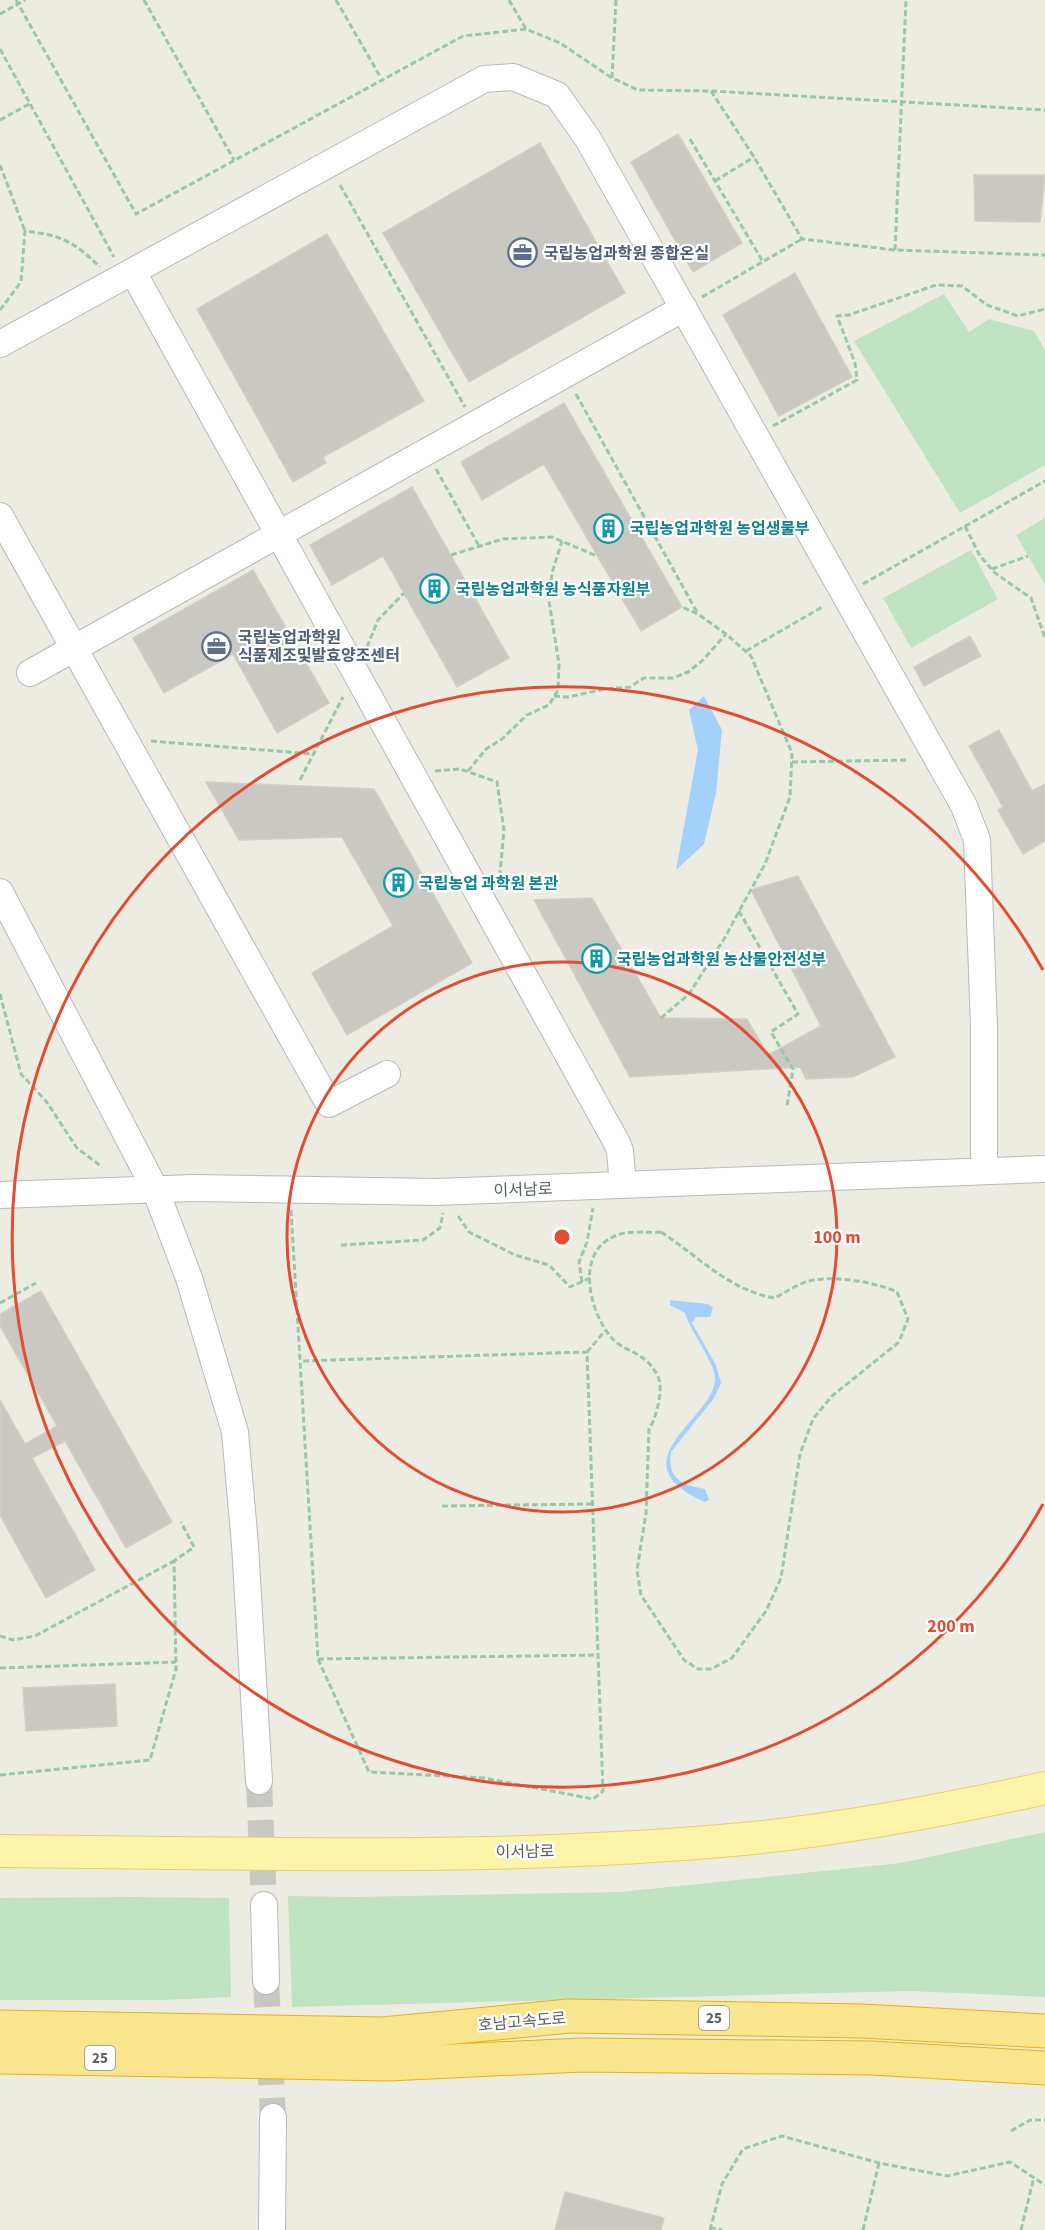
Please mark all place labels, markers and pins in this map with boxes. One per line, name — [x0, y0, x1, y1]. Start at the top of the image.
office icon: 국립농업과학원 종합온실 — [507, 237, 539, 269]
place label: 국립농업과학원 종합온실 — [544, 243, 709, 265]
building icon: 국립농업과학원 농업생물부 — [593, 512, 625, 544]
place label: 국립농업과학원 농업생물부 — [630, 518, 810, 540]
building icon: 국립농업과학원 농식품자원부 — [419, 573, 451, 605]
place label: 국립농업과학원 농식품자원부 — [456, 579, 651, 601]
place label: 국립농업과학원 식품제조및발효양조센터 — [238, 627, 400, 667]
office icon: 국립농업과학원 식품제조및발효양조센터 — [201, 630, 233, 662]
building icon: 국립농업 과학원 본관 — [382, 867, 414, 899]
place label: 국립농업 과학원 본관 — [419, 873, 558, 895]
building icon: 국립농업과학원 농산물안전성부 — [580, 943, 612, 975]
place label: 국립농업과학원 농산물안전성부 — [617, 949, 826, 971]
centre of rings — [552, 1227, 572, 1247]

